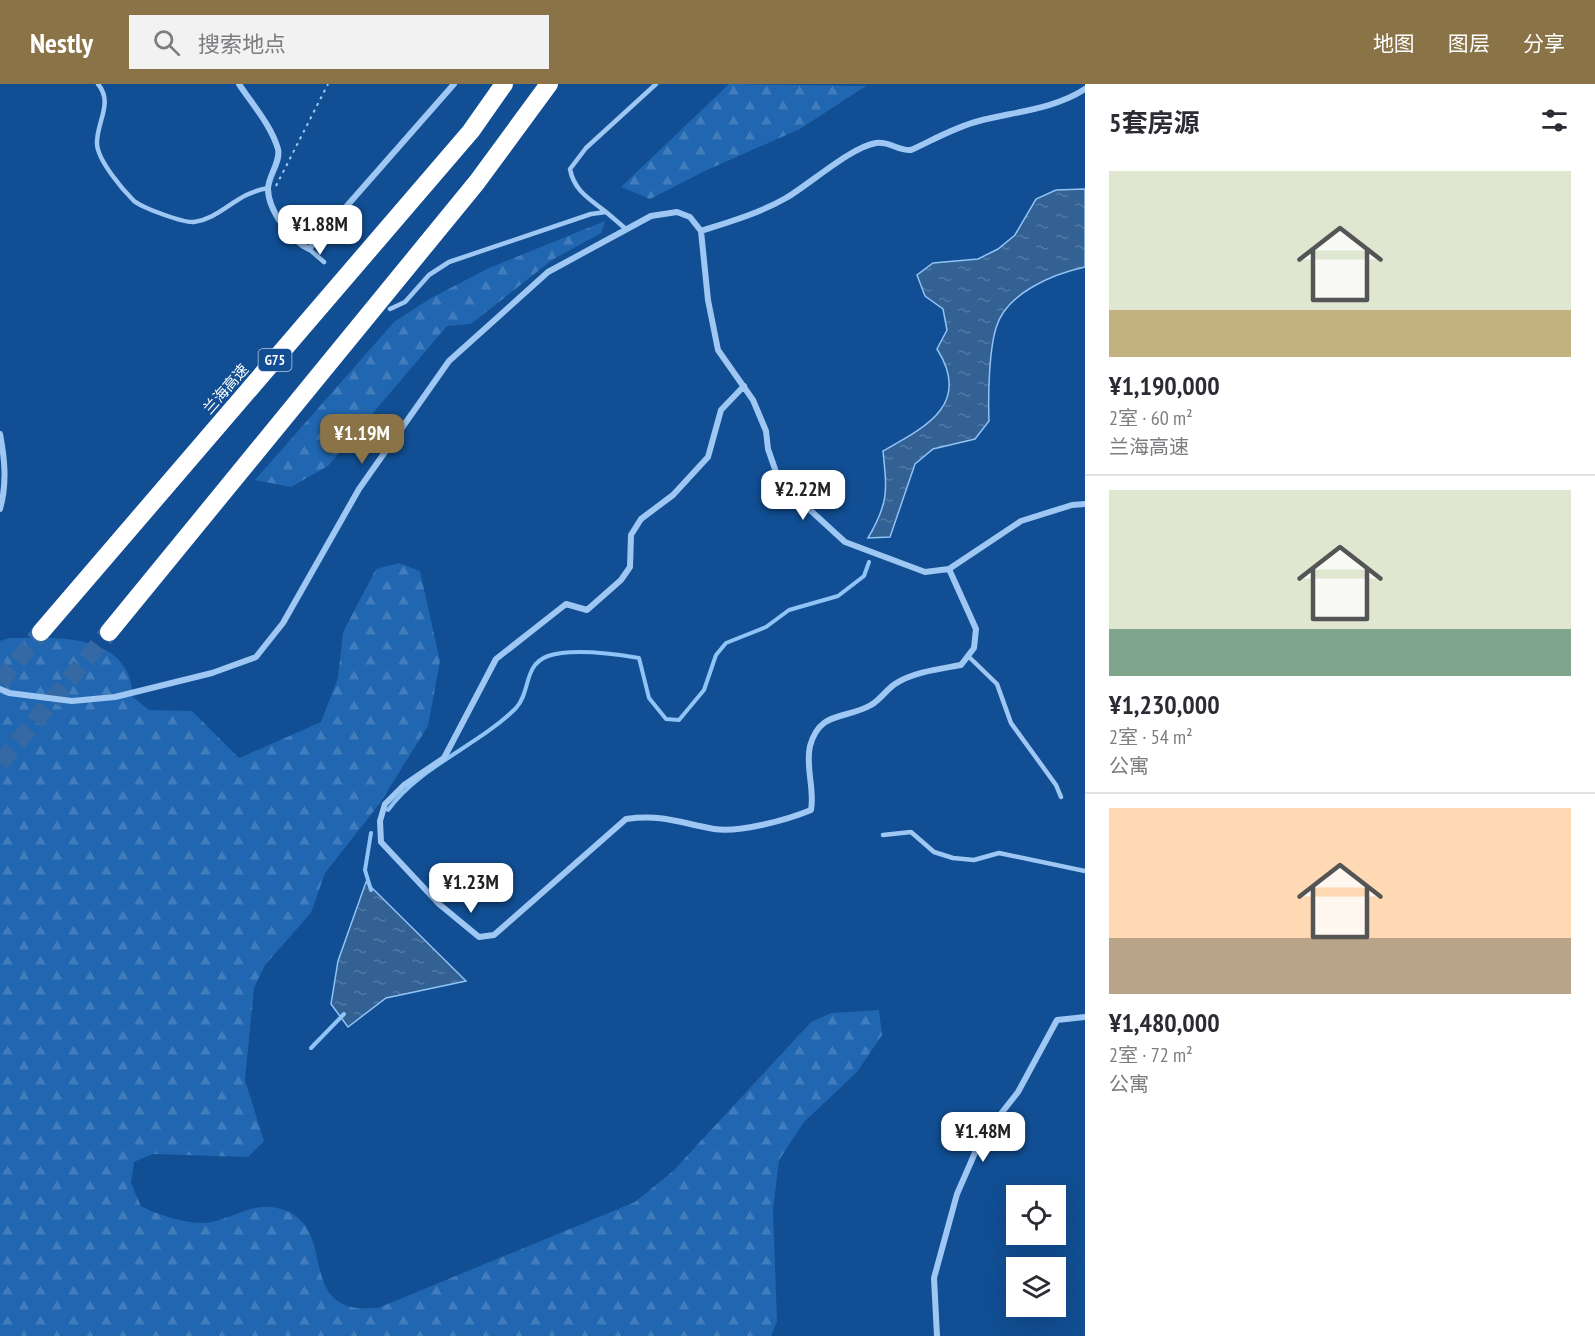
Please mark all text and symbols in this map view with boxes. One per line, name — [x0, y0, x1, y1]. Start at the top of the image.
search box — [129, 15, 549, 69]
text: Nestly — [30, 24, 93, 61]
icon: search — [150, 26, 183, 59]
text: 搜索地点 — [198, 30, 286, 58]
text: 地图 — [1373, 30, 1415, 57]
text: 图层 — [1448, 30, 1490, 57]
text: 分享 — [1523, 30, 1565, 57]
icon: filters — [1538, 104, 1571, 137]
text: 5套房源 — [1109, 106, 1199, 139]
pin: ¥1.88M — [271, 205, 369, 256]
icon: home — [1286, 210, 1394, 318]
text: ¥1.88M — [292, 211, 348, 237]
road number: G75 — [258, 349, 292, 371]
street label: 兰海高速 — [199, 360, 252, 418]
text: ¥1,190,000 — [1109, 369, 1220, 402]
text: 2室 · 60 m² — [1109, 405, 1193, 431]
pin: ¥1.19M — [313, 414, 411, 465]
text: ¥1.19M — [334, 420, 390, 446]
text: 兰海高速 — [1109, 434, 1189, 460]
pin: ¥2.22M — [754, 470, 852, 521]
text: ¥2.22M — [775, 476, 831, 502]
icon: home — [1286, 529, 1394, 637]
text: ¥1,230,000 — [1109, 688, 1220, 721]
text: 2室 · 54 m² — [1109, 724, 1193, 750]
text: 公寓 — [1109, 753, 1149, 779]
icon: home — [1286, 847, 1394, 955]
pin: ¥1.23M — [422, 863, 520, 914]
text: ¥1.23M — [443, 869, 499, 895]
text: ¥1,480,000 — [1109, 1006, 1220, 1039]
text: 2室 · 72 m² — [1109, 1042, 1193, 1068]
text: 公寓 — [1109, 1071, 1149, 1097]
pin: ¥1.48M — [934, 1112, 1032, 1163]
text: ¥1.48M — [955, 1118, 1011, 1144]
map controls — [1006, 1185, 1066, 1317]
button: locate — [1006, 1185, 1066, 1245]
button: layers — [1006, 1257, 1066, 1317]

